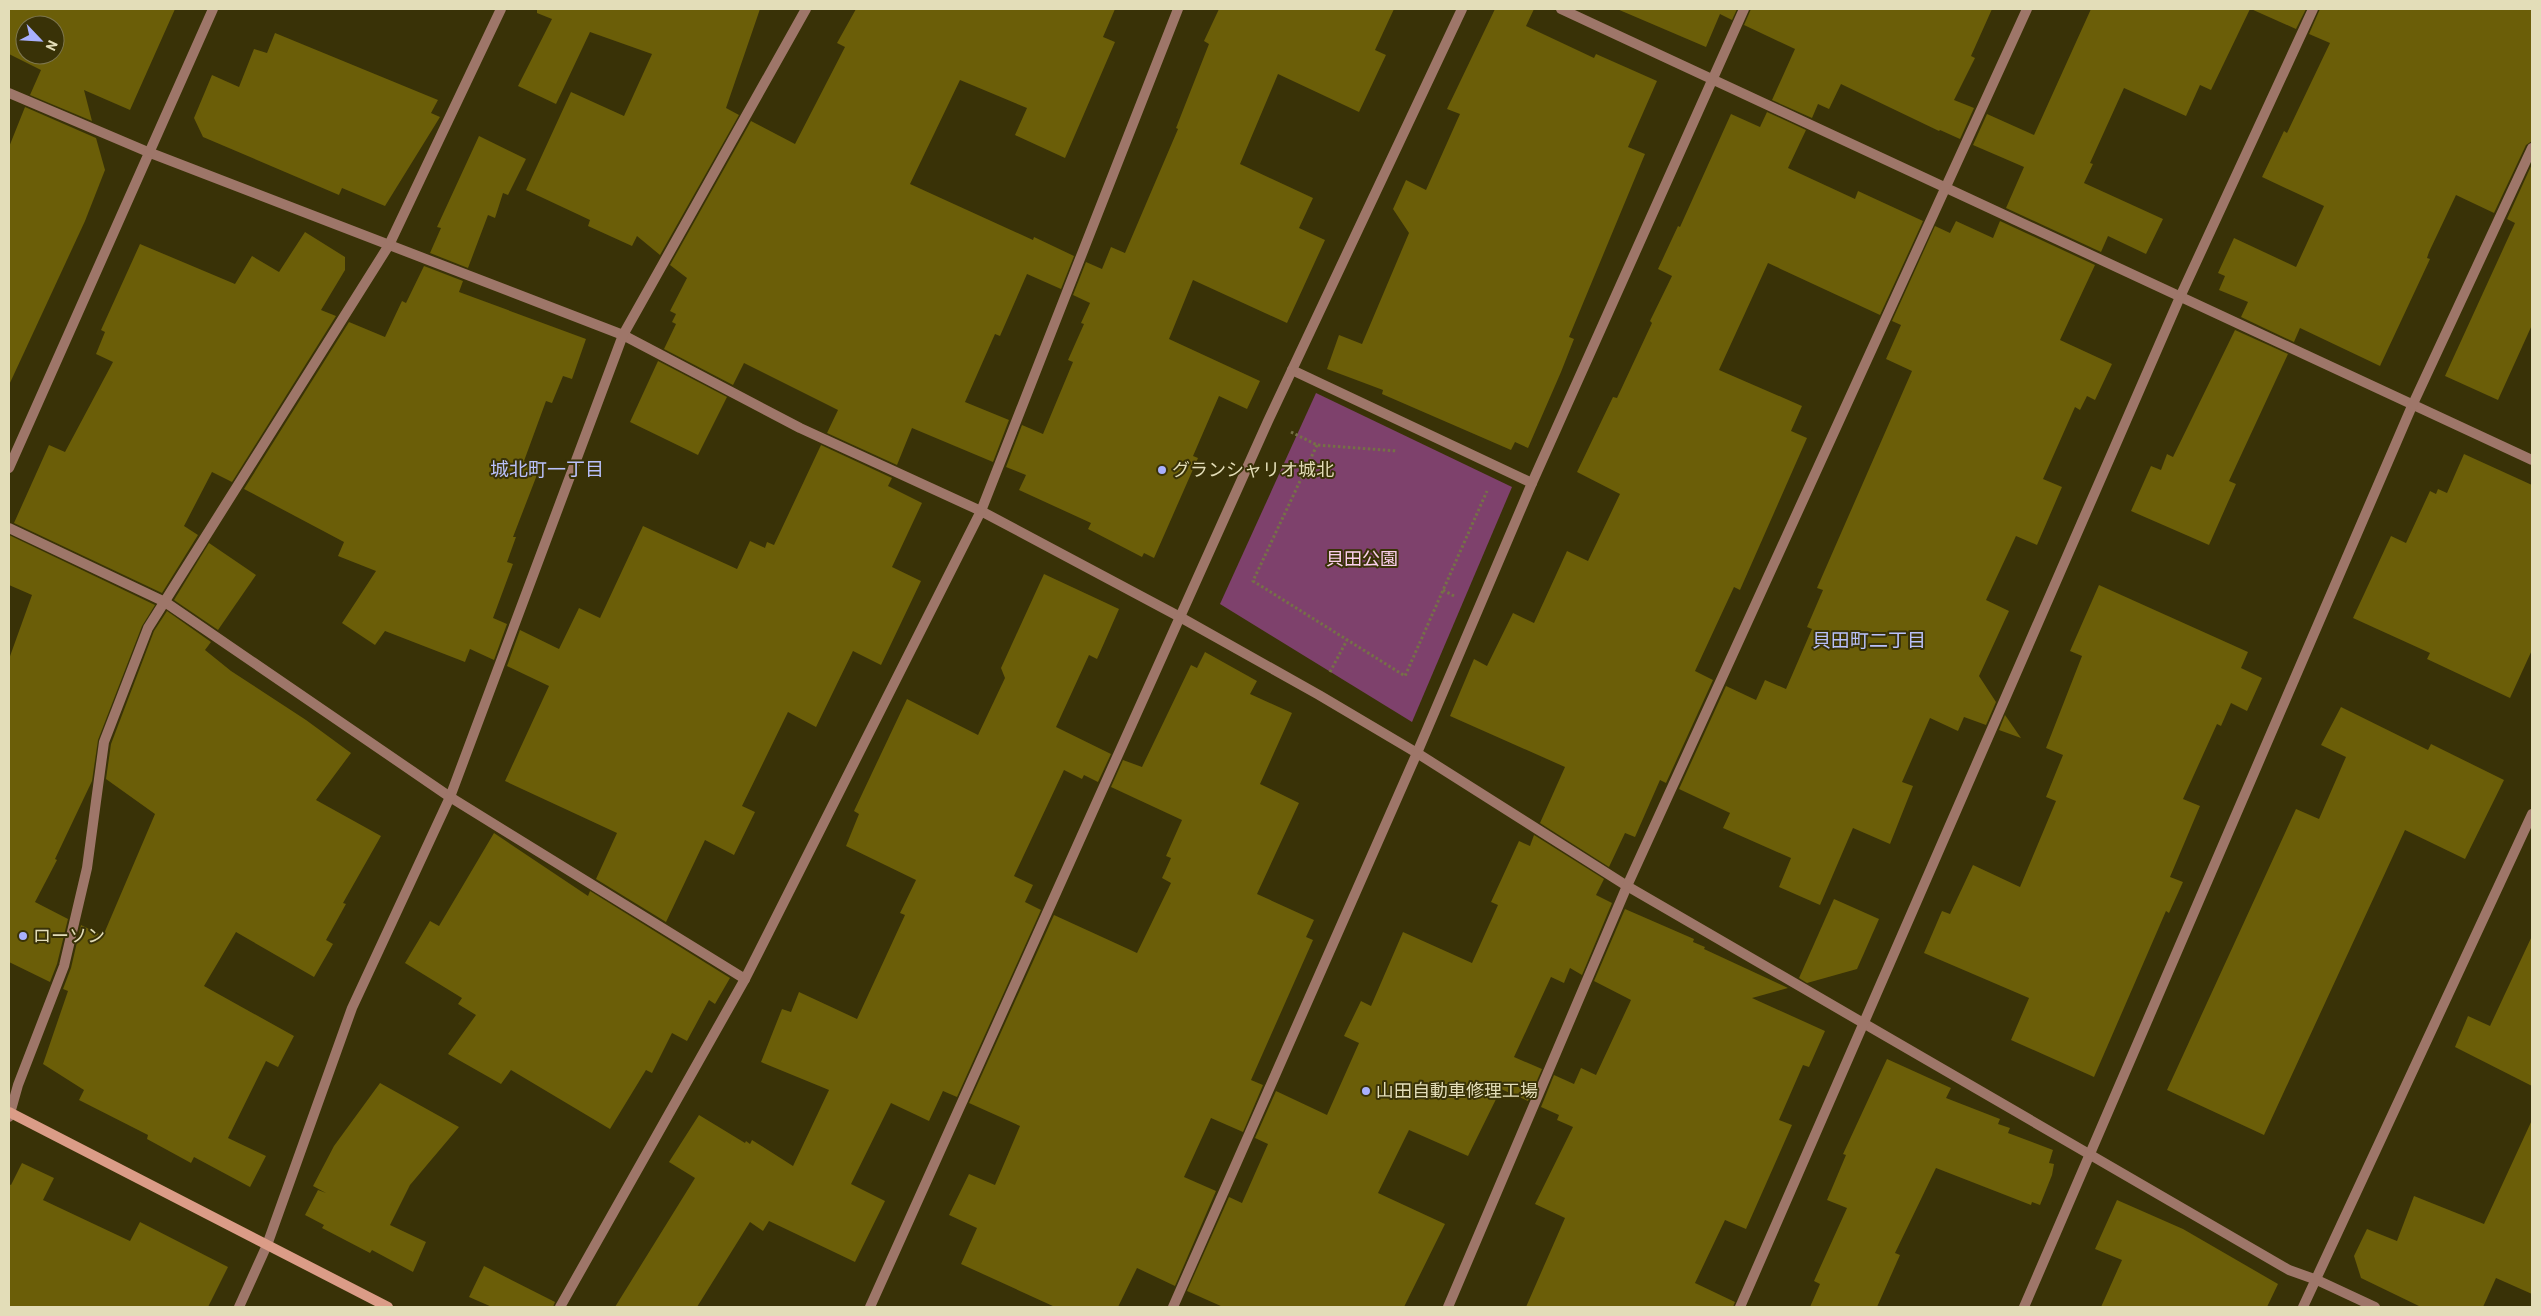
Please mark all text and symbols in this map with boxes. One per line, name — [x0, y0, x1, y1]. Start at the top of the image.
north arrow — [15, 15, 65, 65]
text: N — [43, 38, 62, 54]
district label: 城北町一丁目 — [490, 457, 604, 480]
place label: グランシャリオ城北 — [1172, 458, 1334, 480]
marker: グランシャリオ城北 — [1156, 464, 1168, 476]
park label: 貝田公園 — [1326, 547, 1398, 569]
district label: 貝田町二丁目 — [1812, 628, 1926, 651]
place label: ローソン — [33, 924, 105, 946]
marker: ローソン — [17, 930, 29, 942]
place label: 山田自動車修理工場 — [1376, 1079, 1538, 1101]
marker: 山田自動車修理工場 — [1360, 1085, 1372, 1097]

